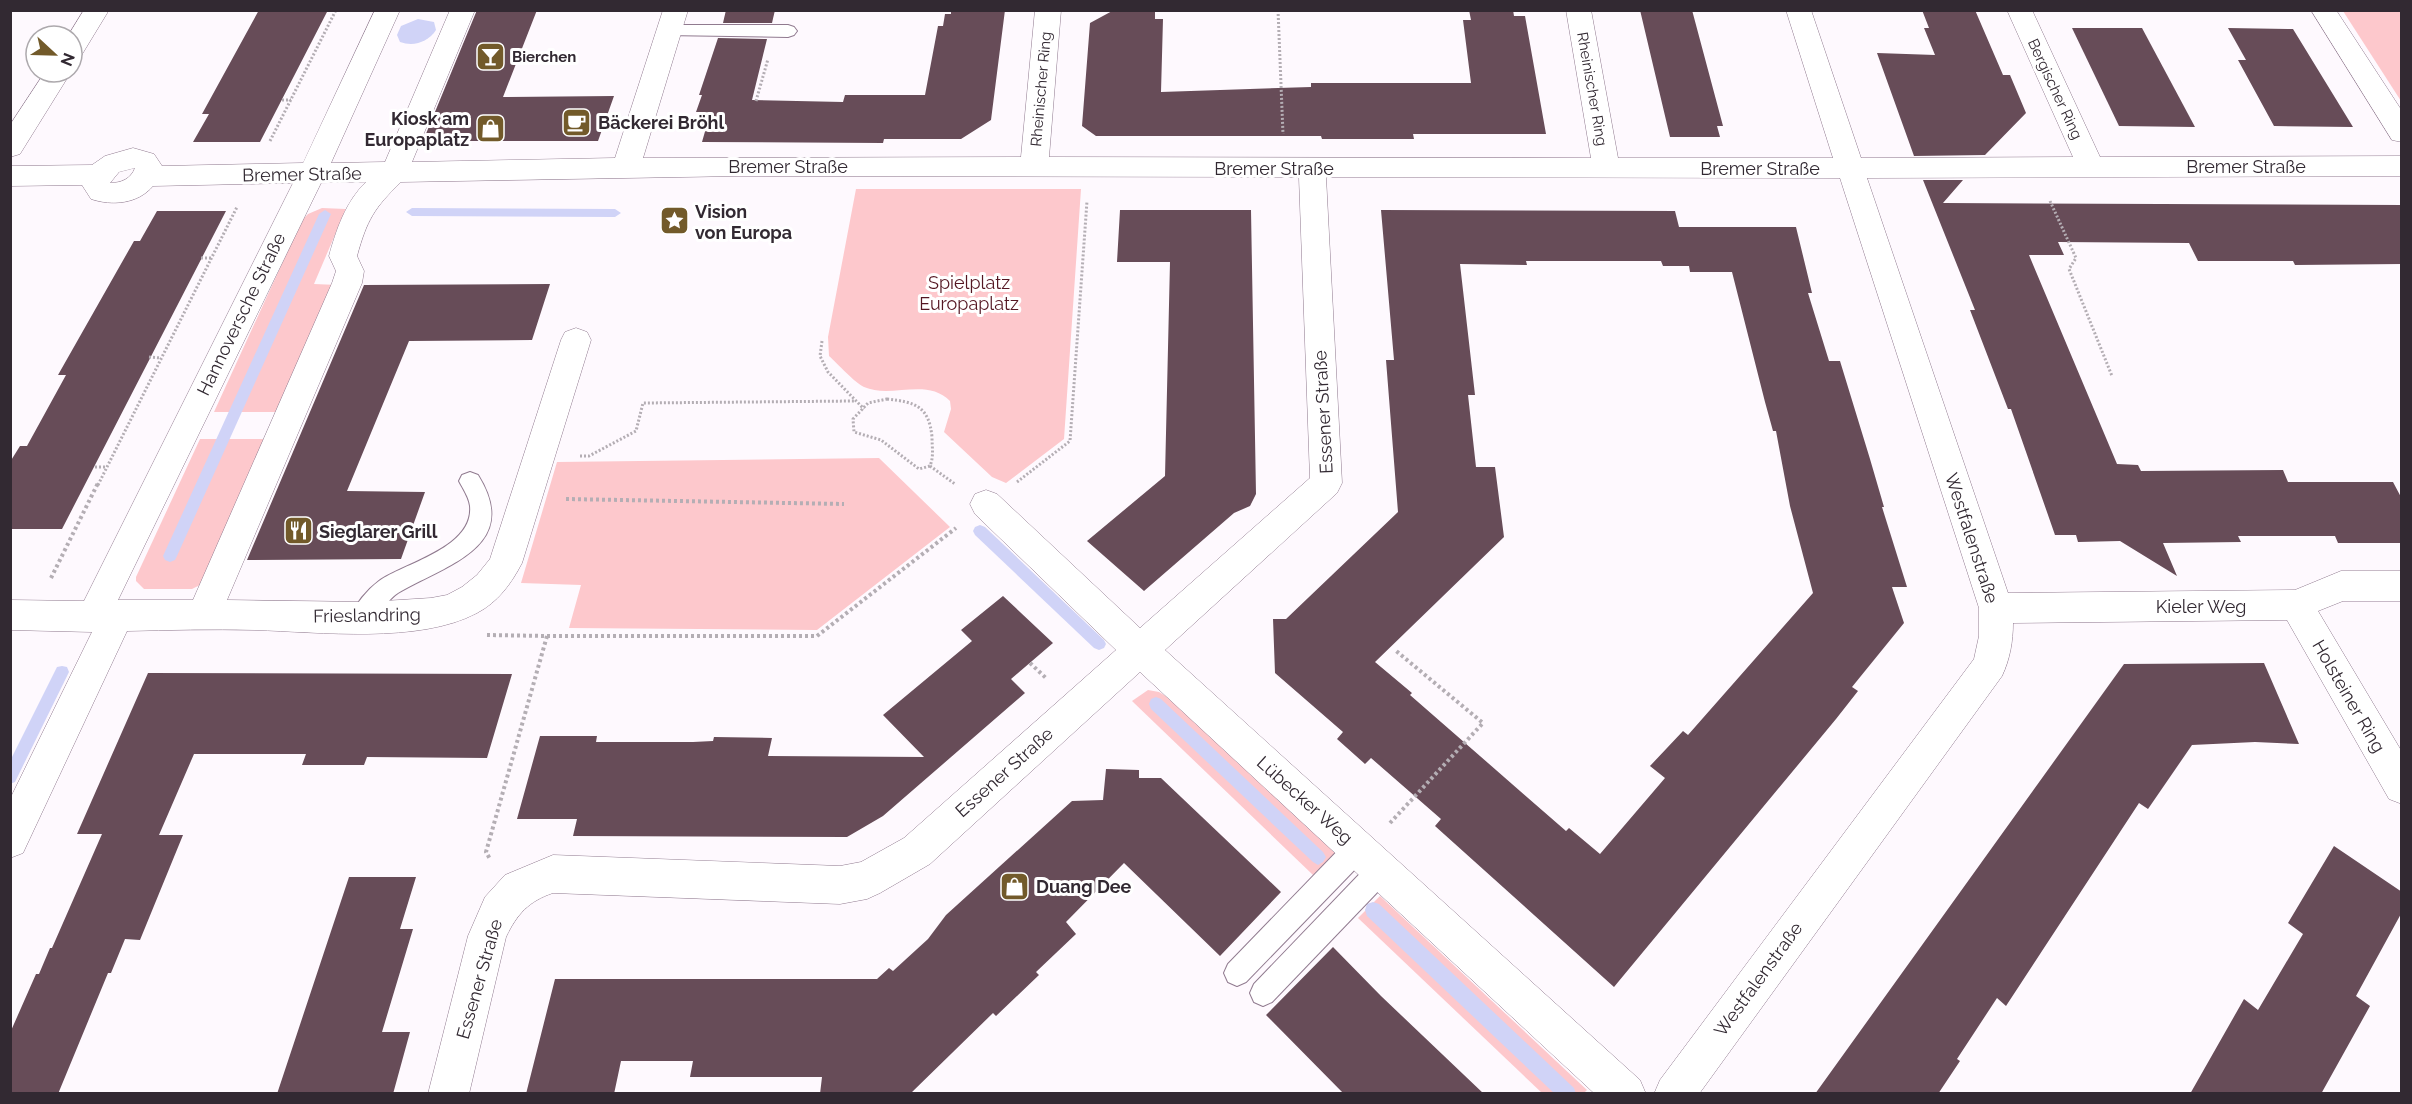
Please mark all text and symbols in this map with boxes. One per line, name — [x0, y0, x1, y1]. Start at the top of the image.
north arrow — [24, 24, 84, 84]
street label: Rheinischer Ring — [1027, 31, 1055, 147]
street label: Rheinischer Ring — [1573, 31, 1611, 147]
street label: Bergischer Ring — [2024, 36, 2086, 142]
bar icon: Bierchen — [475, 41, 507, 73]
place label: Bierchen — [512, 48, 576, 66]
text: N — [56, 50, 79, 69]
cafe icon: Bäckerei Bröhl — [561, 106, 593, 138]
place label: Kiosk am Europaplatz — [365, 108, 469, 150]
shop icon: Kiosk am Europaplatz — [474, 112, 506, 144]
place label: Bäckerei Bröhl — [598, 112, 724, 133]
street label: Bremer Straße — [728, 156, 848, 177]
street label: Bremer Straße — [2186, 156, 2306, 177]
street label: Bremer Straße — [1214, 158, 1334, 179]
street label: Bremer Straße — [1700, 158, 1820, 179]
street label: Bremer Straße — [242, 162, 362, 186]
place label: Vision von Europa — [695, 201, 792, 243]
place icon: Vision von Europa — [658, 205, 690, 237]
street label: Hannoversche Straße — [193, 229, 290, 399]
park label: Spielplatz Europaplatz — [919, 272, 1019, 314]
street label: Essener Straße — [1309, 349, 1337, 474]
street label: Westfalenstraße — [1941, 470, 2003, 606]
restaurant icon: Sieglarer Grill — [282, 515, 314, 547]
place label: Sieglarer Grill — [319, 521, 438, 542]
street label: Kieler Weg — [2156, 596, 2246, 617]
street label: Frieslandring — [313, 604, 421, 626]
street label: Holsteiner Ring — [2308, 636, 2390, 756]
street label: Essener Straße — [951, 722, 1057, 821]
street label: Lübecker Weg — [1253, 752, 1357, 848]
shop icon: Duang Dee — [999, 870, 1031, 902]
place label: Duang Dee — [1036, 876, 1132, 897]
street label: Essener Straße — [452, 916, 506, 1041]
street label: Westfalenstraße — [1710, 918, 1807, 1040]

